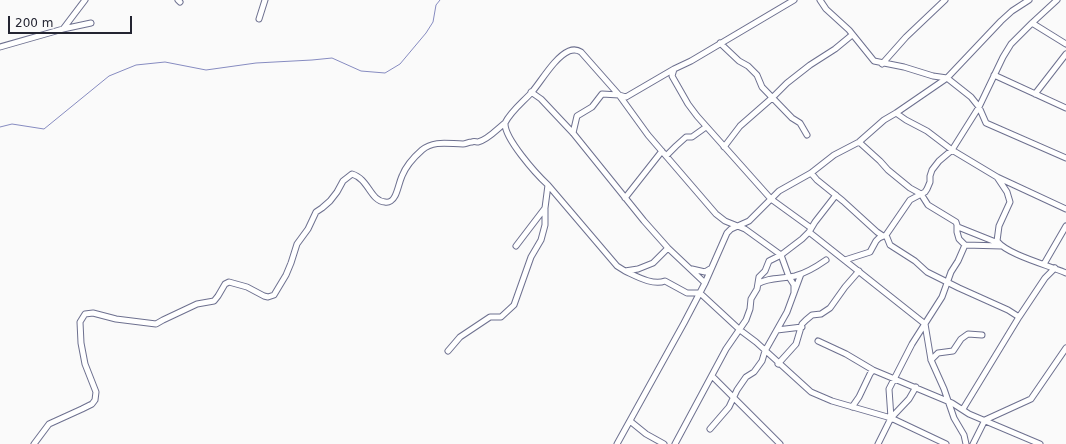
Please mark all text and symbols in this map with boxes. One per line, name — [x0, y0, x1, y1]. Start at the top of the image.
scale bar — [10, 8, 134, 34]
text: 200 m — [15, 16, 53, 30]

